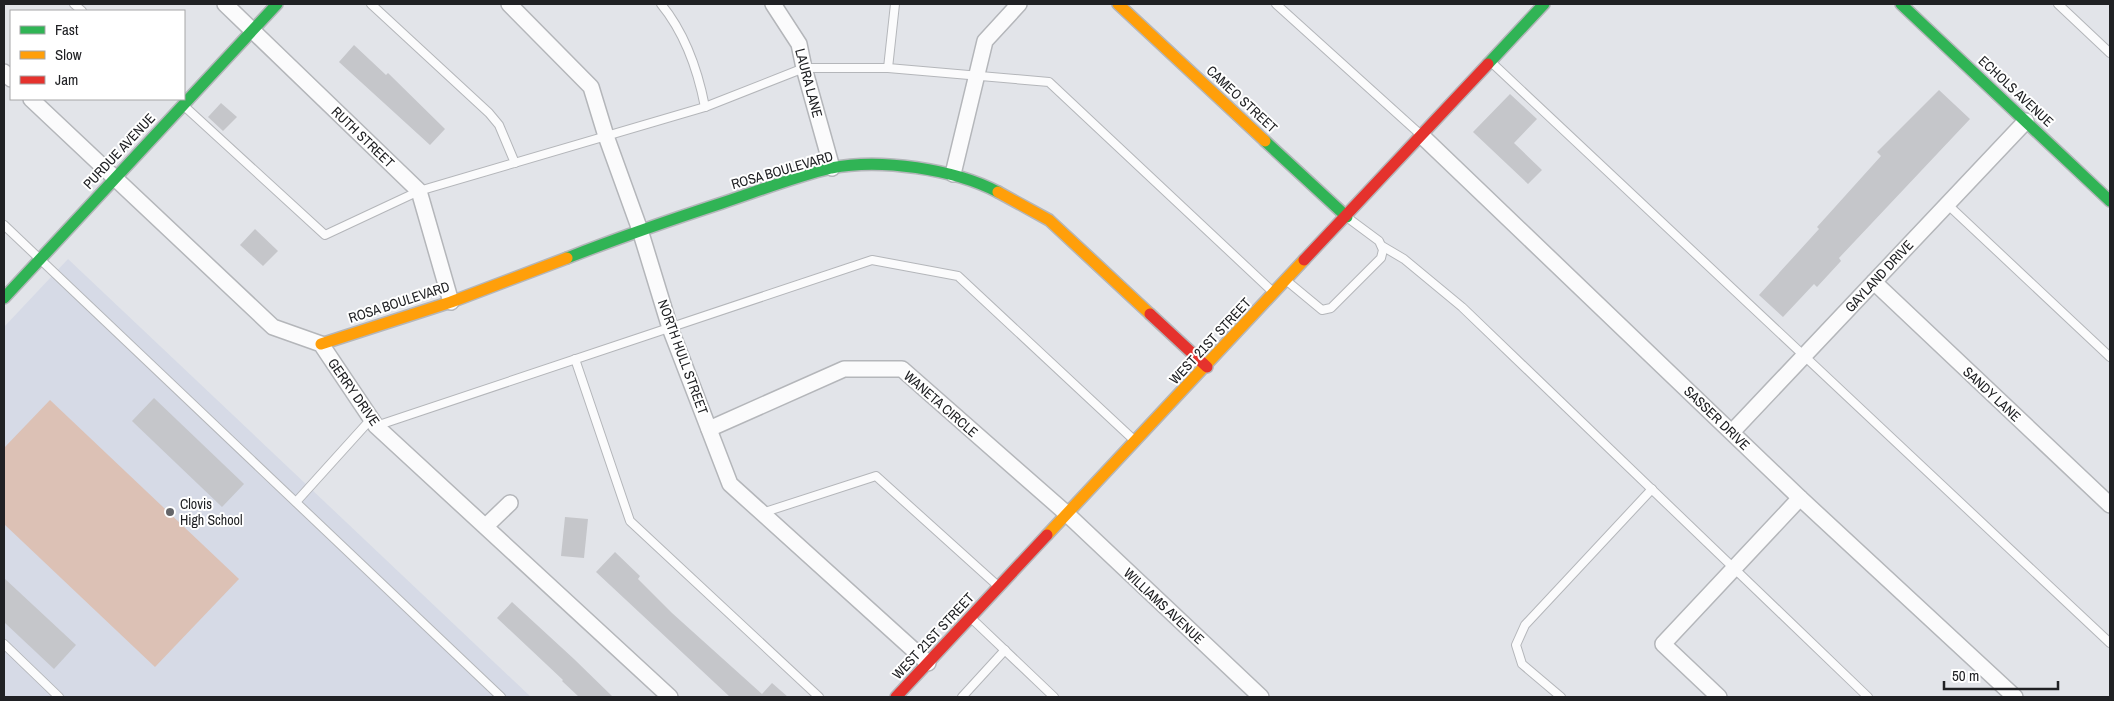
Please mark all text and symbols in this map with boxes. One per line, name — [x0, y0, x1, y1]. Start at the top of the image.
legend — [10, 10, 185, 100]
text: Fast — [55, 19, 79, 40]
text: Slow — [55, 44, 82, 65]
street label: LAURA LANE — [791, 46, 827, 120]
street label: ECHOLS AVENUE — [1975, 52, 2057, 130]
street label: CAMEO STREET — [1203, 62, 1281, 136]
text: Jam — [55, 69, 78, 90]
street label: RUTH STREET — [328, 103, 398, 171]
street label: PURDUE AVENUE — [79, 109, 159, 193]
street label: ROSA BOULEVARD — [729, 147, 835, 193]
street label: GAYLAND DRIVE — [1841, 236, 1917, 316]
street label: ROSA BOULEVARD — [346, 277, 452, 327]
street label: WEST 21ST STREET — [1165, 294, 1255, 388]
street label: NORTH HULL STREET — [654, 297, 712, 417]
street label: GERRY DRIVE — [324, 355, 384, 429]
street label: SANDY LANE — [1959, 363, 2025, 425]
street label: WANETA CIRCLE — [900, 367, 982, 441]
street label: SASSER DRIVE — [1680, 382, 1754, 454]
place label: Clovis High School — [180, 495, 243, 529]
marker: Clovis High School — [164, 506, 176, 518]
street label: WILLIAMS AVENUE — [1120, 564, 1208, 648]
street label: WEST 21ST STREET — [888, 589, 978, 683]
scale bar — [1944, 658, 2058, 690]
text: 50 m — [1952, 665, 1979, 686]

